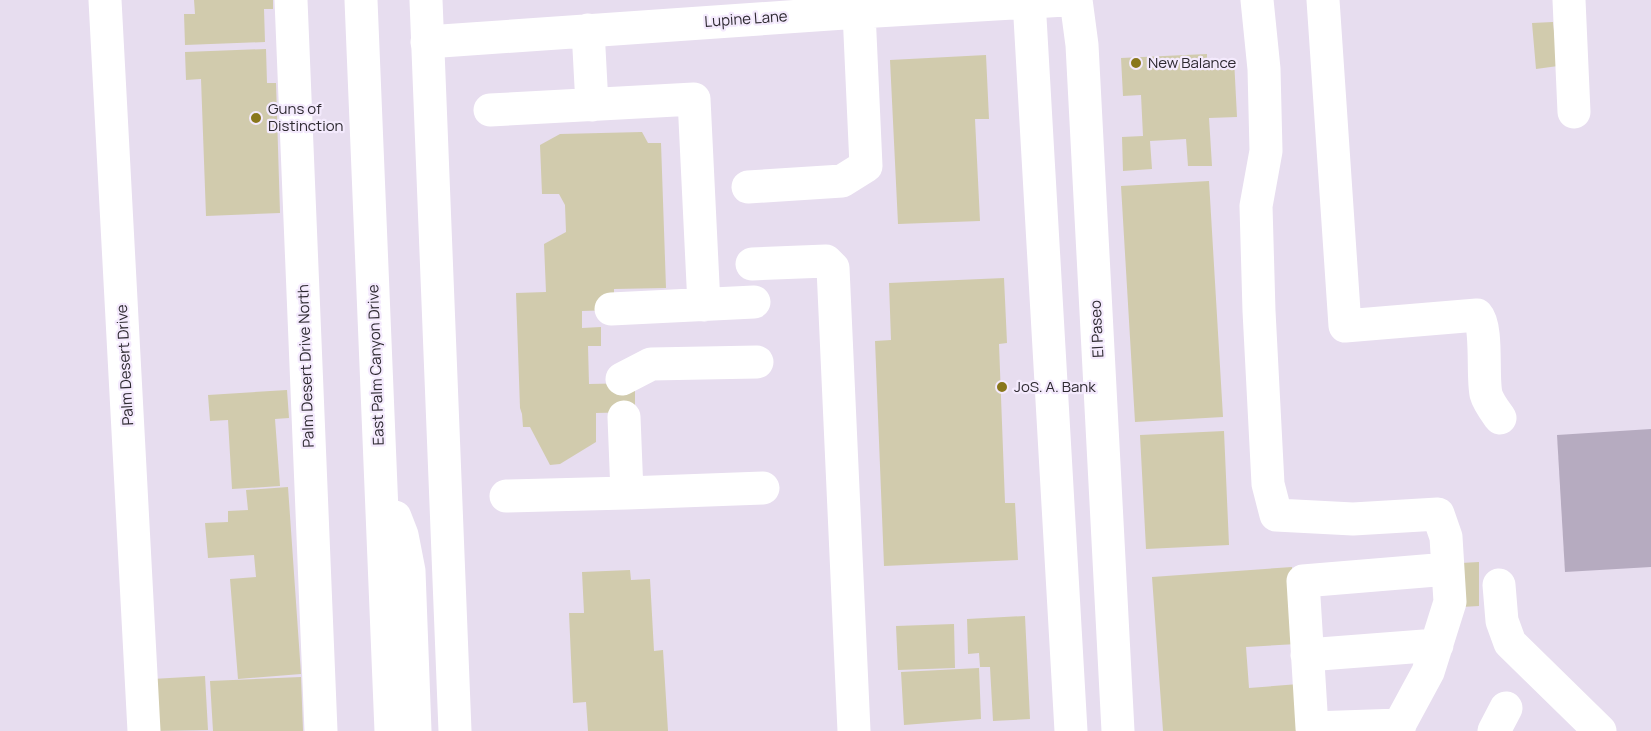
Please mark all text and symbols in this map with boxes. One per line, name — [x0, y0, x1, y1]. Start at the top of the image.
street label: Lupine Lane — [704, 5, 788, 32]
place label: New Balance — [1148, 52, 1237, 73]
marker: New Balance — [1129, 56, 1143, 70]
place label: Guns of Distinction — [268, 98, 344, 136]
marker: Guns of Distinction — [249, 111, 263, 125]
street label: Palm Desert Drive North — [292, 284, 319, 448]
street label: East Palm Canyon Drive — [362, 284, 389, 446]
street label: El Paseo — [1085, 300, 1108, 358]
street label: Palm Desert Drive — [111, 304, 138, 426]
place label: JoS. A. Bank — [1014, 376, 1096, 397]
marker: JoS. A. Bank — [995, 380, 1009, 394]

